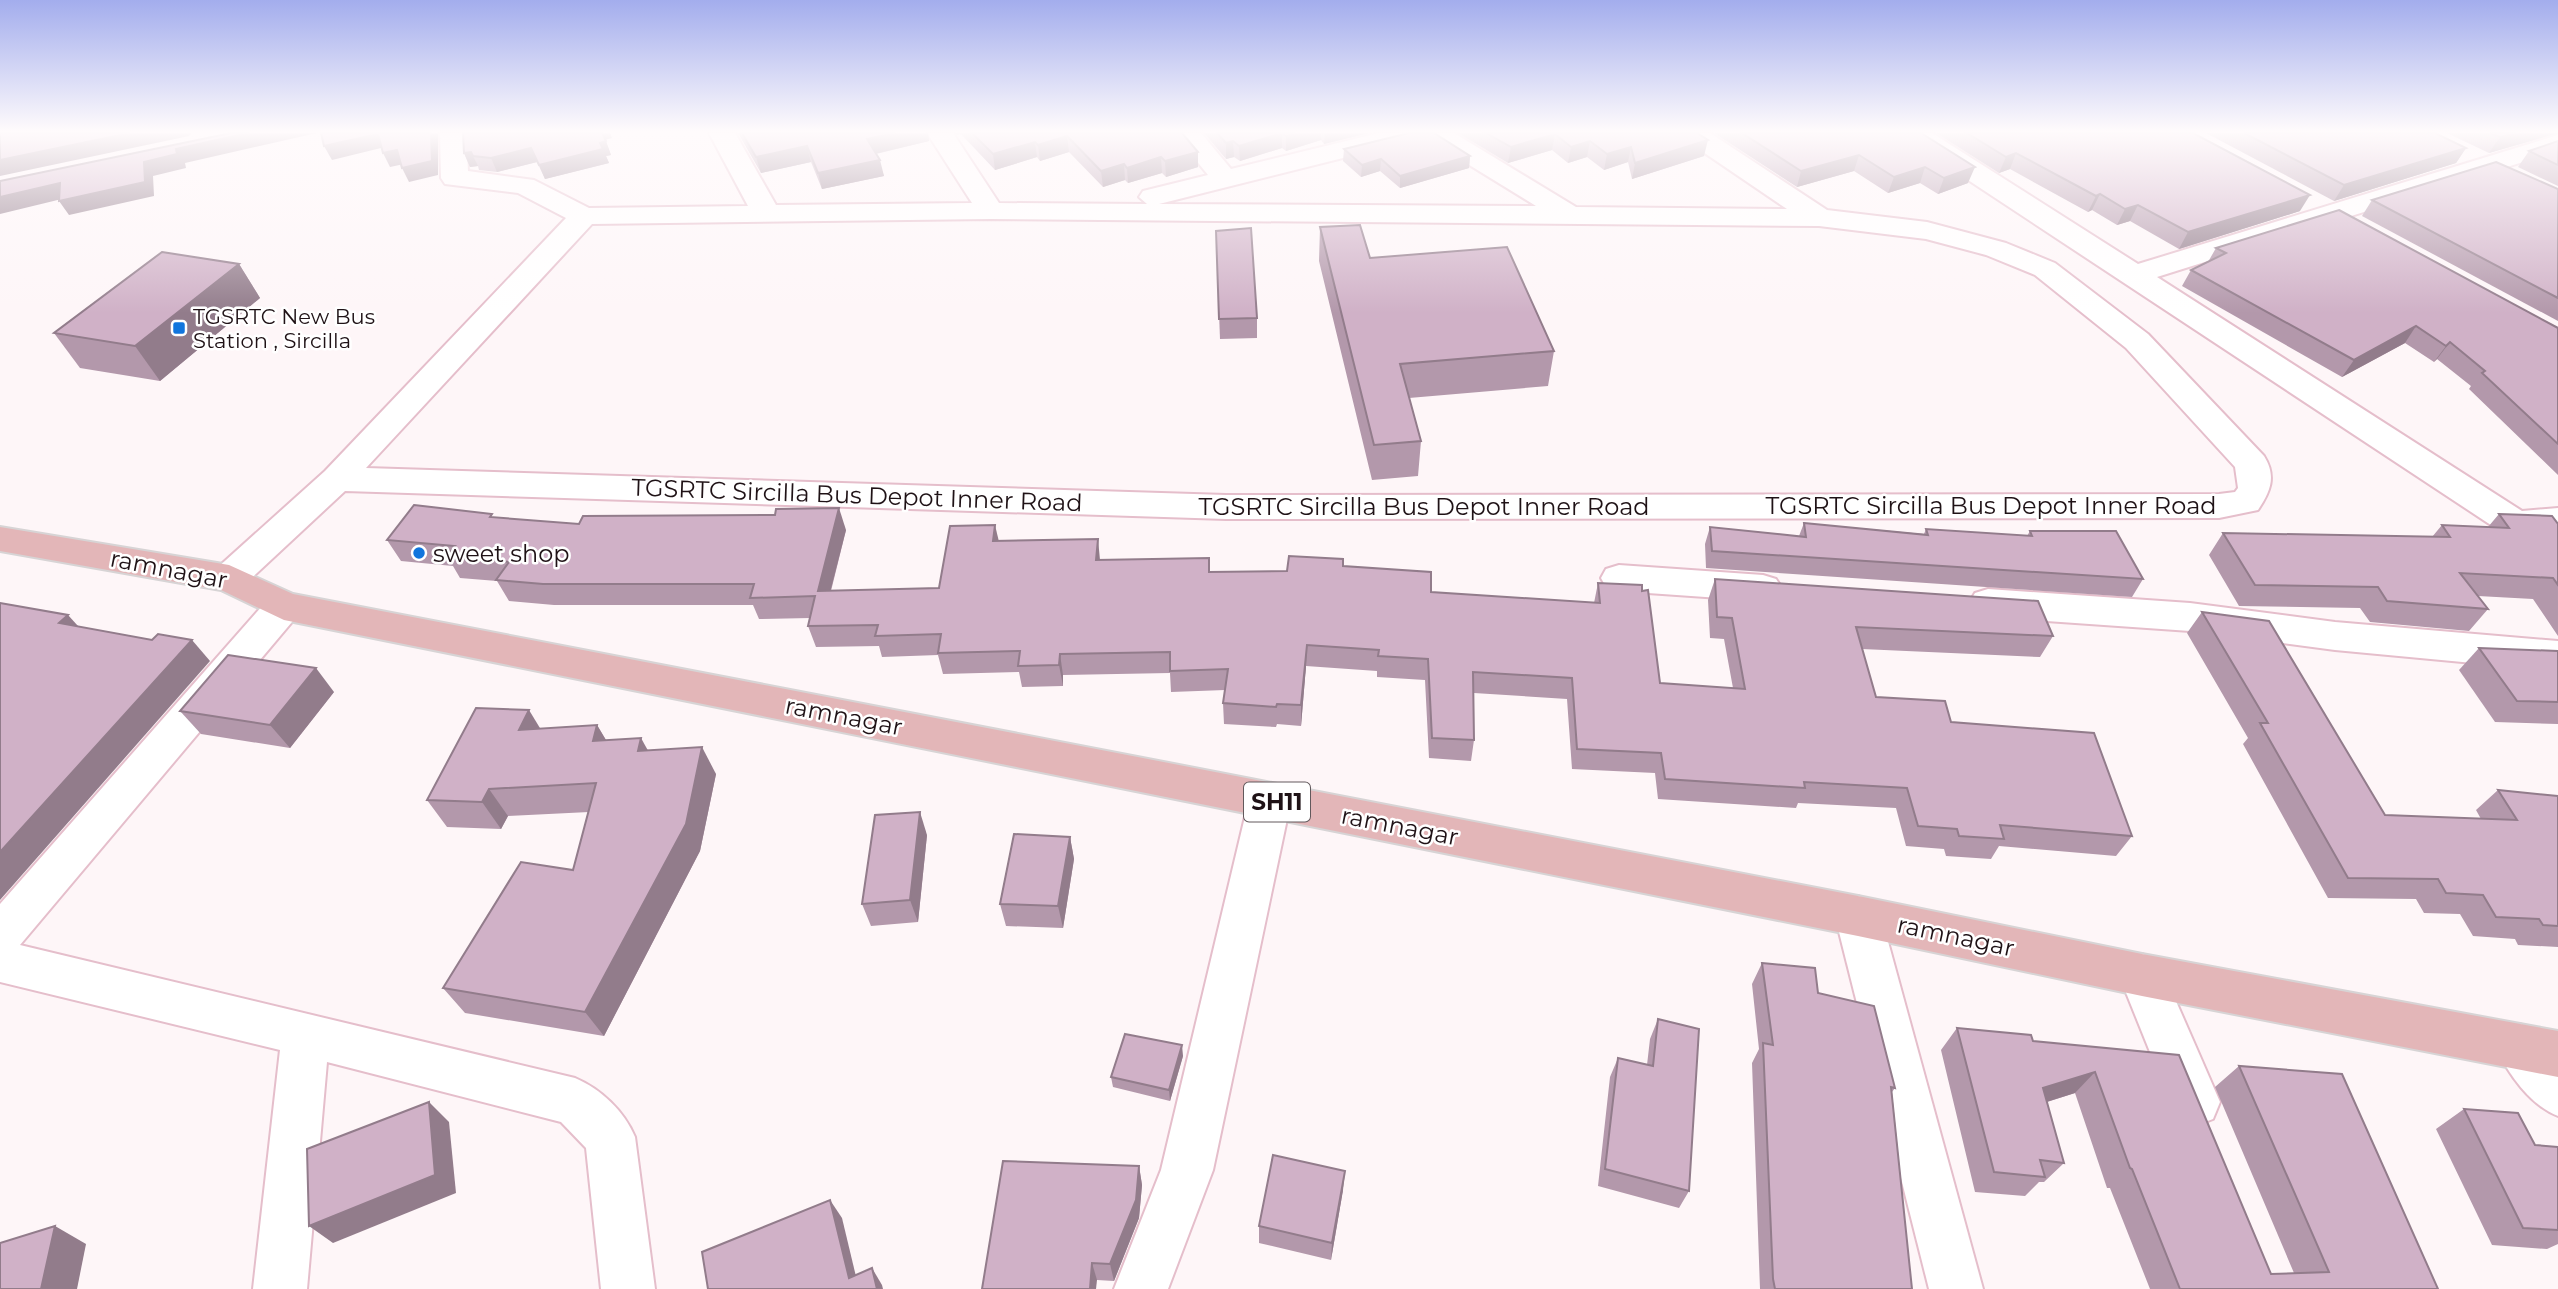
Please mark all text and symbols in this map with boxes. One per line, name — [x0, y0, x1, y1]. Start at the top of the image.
place label: TGSRTC New Bus Station , Sircilla — [193, 304, 375, 353]
marker: TGSRTC New Bus Station , Sircilla — [171, 320, 187, 336]
street label: TGSRTC Sircilla Bus Depot Inner Road — [631, 473, 1083, 517]
street label: TGSRTC Sircilla Bus Depot Inner Road — [1765, 491, 2217, 520]
street label: TGSRTC Sircilla Bus Depot Inner Road — [1198, 492, 1650, 521]
place label: sweet shop — [433, 539, 570, 568]
street label: ramnagar — [108, 543, 230, 595]
marker: sweet shop — [411, 545, 427, 561]
street label: ramnagar — [783, 690, 905, 742]
road number: SH11 — [1244, 782, 1310, 822]
street label: ramnagar — [1339, 800, 1461, 852]
street label: ramnagar — [1895, 909, 2017, 963]

